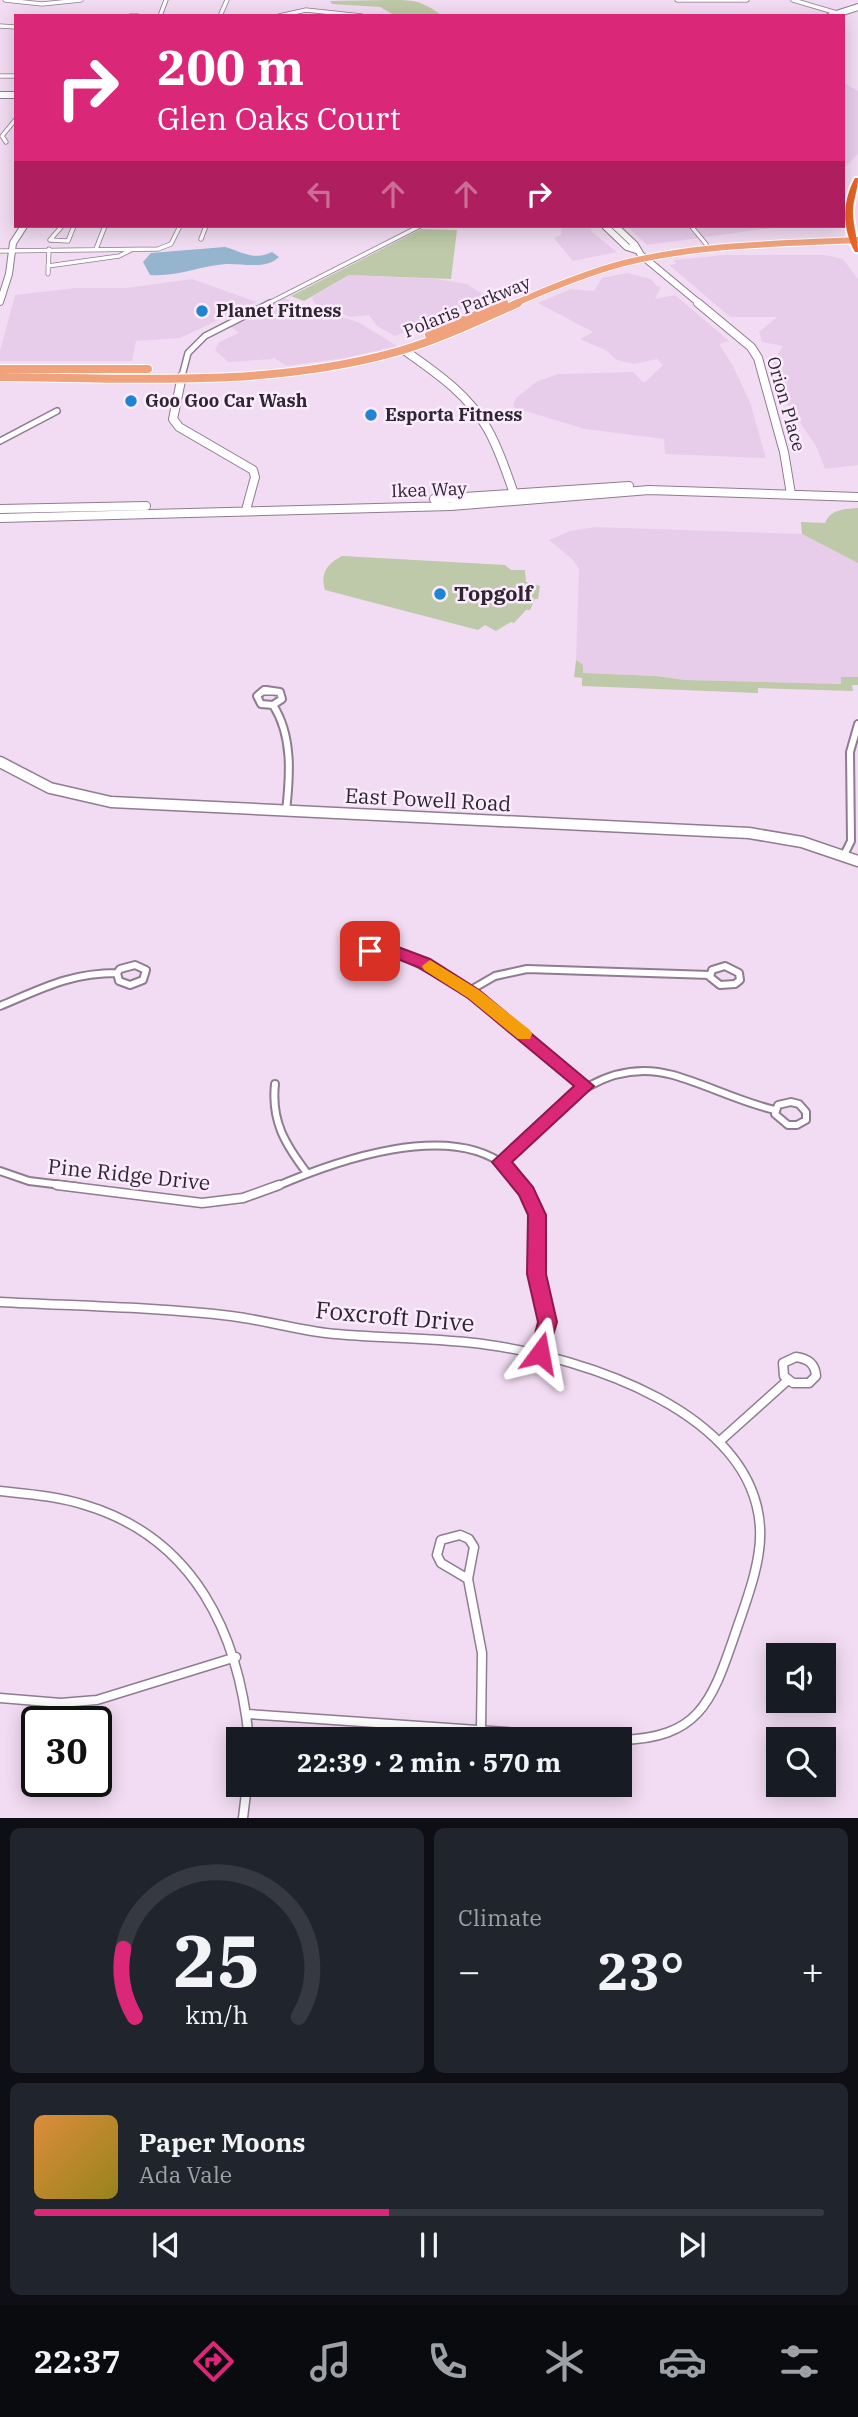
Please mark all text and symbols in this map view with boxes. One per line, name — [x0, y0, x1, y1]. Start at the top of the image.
text: 200 m — [157, 35, 304, 98]
icon: right — [42, 42, 133, 133]
text: Glen Oaks Court — [157, 97, 401, 139]
icon: left — [301, 175, 339, 213]
icon: ahead — [374, 175, 412, 213]
icon: ahead — [447, 175, 485, 213]
icon: right — [520, 175, 558, 213]
street label: Polaris Parkway — [400, 270, 534, 343]
place label: Planet Fitness — [216, 299, 341, 322]
marker: Planet Fitness — [194, 303, 210, 319]
street label: Orion Place — [762, 354, 811, 454]
place label: Goo Goo Car Wash — [145, 389, 308, 412]
marker: Goo Goo Car Wash — [123, 393, 139, 409]
place label: Esporta Fitness — [385, 403, 522, 426]
marker: Esporta Fitness — [363, 407, 379, 423]
street label: Ikea Way — [391, 477, 468, 502]
place label: Topgolf — [454, 579, 534, 607]
marker: Topgolf — [432, 586, 448, 602]
street label: East Powell Road — [344, 781, 512, 817]
pin — [340, 921, 400, 981]
icon: arrive — [351, 932, 389, 970]
street label: Pine Ridge Drive — [46, 1152, 212, 1196]
street label: Foxcroft Drive — [314, 1293, 476, 1339]
position arrow — [503, 1316, 577, 1390]
map controls — [766, 1643, 836, 1797]
button: sound — [766, 1643, 836, 1713]
speed limit sign: 30 — [21, 1706, 112, 1797]
button: search — [766, 1727, 836, 1797]
text: 22:39 · 2 min · 570 m — [297, 1745, 561, 1779]
text: Climate — [458, 1902, 542, 1932]
text: 25 — [173, 1912, 261, 2007]
text: 23° — [598, 1937, 684, 2004]
text: − — [458, 1946, 481, 1995]
text: + — [801, 1946, 824, 1995]
text: km/h — [185, 1997, 249, 2030]
text: Paper Moons — [139, 2125, 306, 2159]
text: Ada Vale — [139, 2159, 232, 2189]
icon: previous — [147, 2226, 185, 2264]
icon: pause — [410, 2226, 448, 2264]
icon: next — [673, 2226, 711, 2264]
icon: directions — [189, 2337, 238, 2386]
icon: music — [306, 2337, 355, 2386]
icon: phone — [423, 2337, 472, 2386]
icon: climate — [540, 2337, 589, 2386]
icon: car — [658, 2337, 707, 2386]
icon: filters — [775, 2337, 824, 2386]
text: 22:37 — [34, 2340, 121, 2382]

